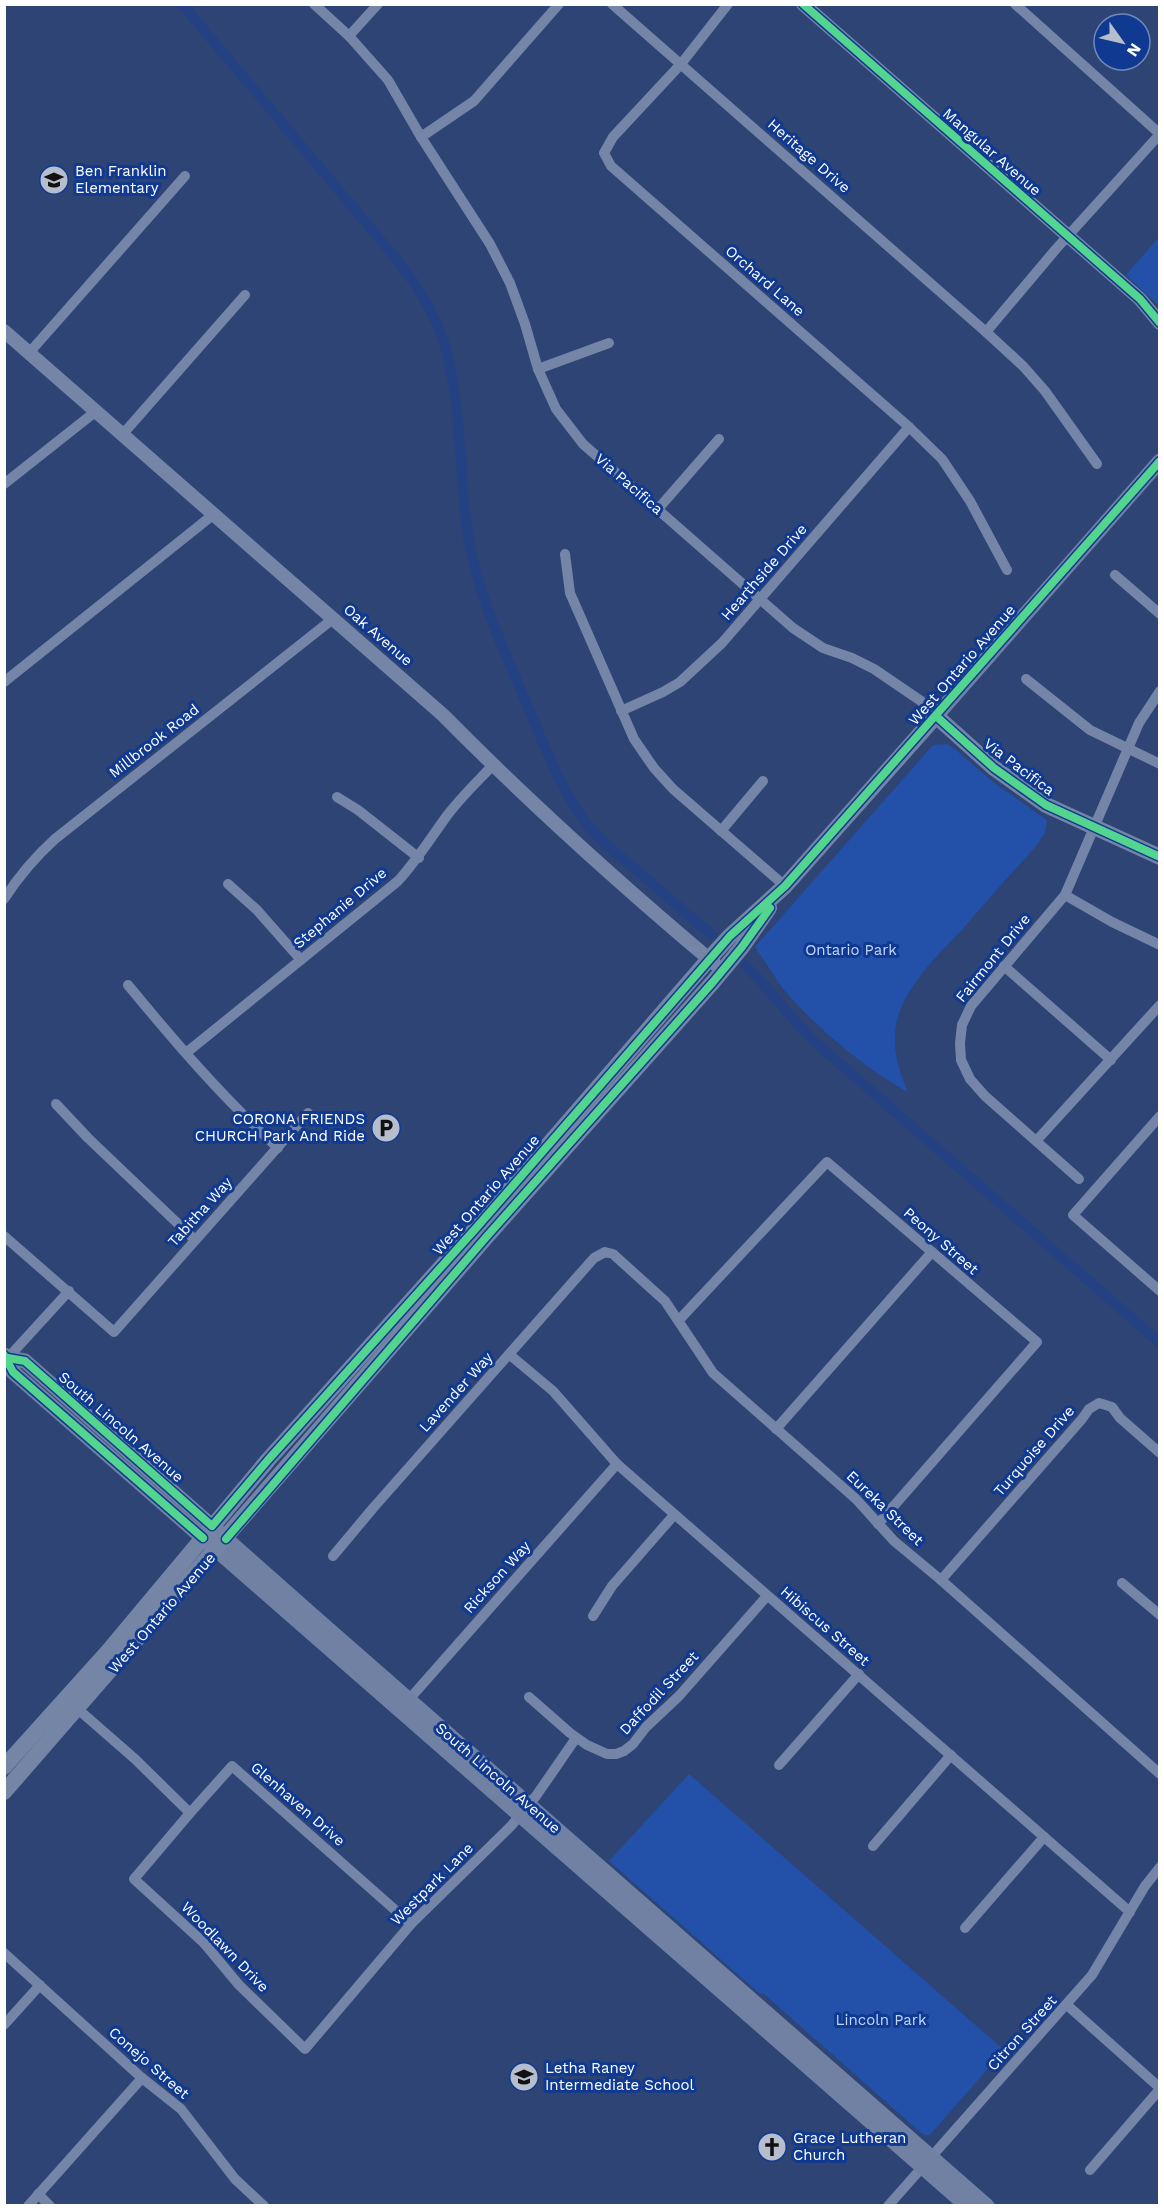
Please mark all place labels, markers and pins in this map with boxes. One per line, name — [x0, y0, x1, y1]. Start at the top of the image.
place label: Ben Franklin Elementary — [75, 162, 166, 197]
school or university icon: Ben Franklin Elementary — [38, 164, 70, 196]
place label: CORONA FRIENDS CHURCH Park And Ride — [195, 1110, 365, 1145]
parking icon: CORONA FRIENDS CHURCH Park And Ride — [370, 1112, 402, 1144]
place label: Letha Raney Intermediate School — [545, 2059, 694, 2094]
school or university icon: Letha Raney Intermediate School — [508, 2061, 540, 2093]
place label: Grace Lutheran Church — [793, 2129, 906, 2164]
church icon: Grace Lutheran Church — [756, 2131, 788, 2163]

